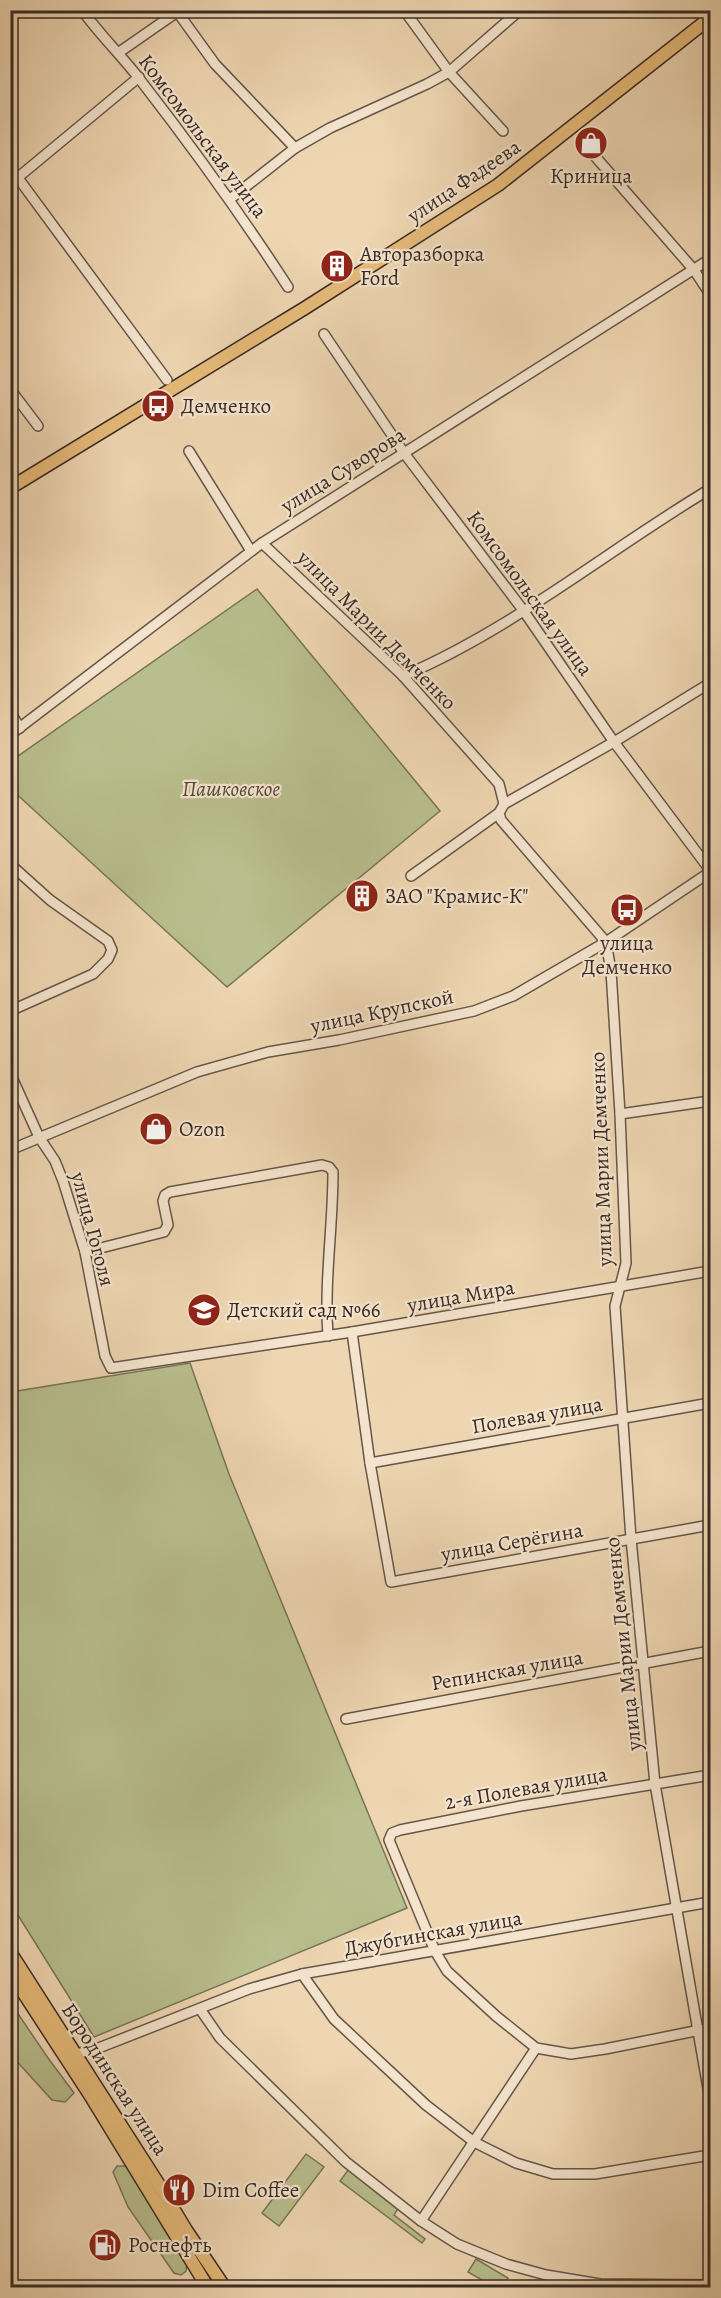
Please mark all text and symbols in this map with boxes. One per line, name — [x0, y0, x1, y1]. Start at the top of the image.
street label: Комсомольская улица — [132, 48, 274, 224]
shop icon: Криница — [573, 125, 609, 161]
street label: улица Фадеева — [401, 132, 527, 230]
place label: Криница — [550, 162, 632, 190]
place label: Авторазборка Ford — [359, 240, 485, 292]
building icon: Авторазборка Ford — [319, 248, 355, 284]
bus stop icon: Демченко — [140, 388, 176, 424]
place label: Демченко — [181, 392, 271, 420]
street label: улица Суворова — [274, 420, 411, 520]
street label: Комсомольская улица — [460, 505, 600, 682]
street label: улица Марии Демченко — [290, 543, 463, 716]
park label: Пашковское — [182, 775, 280, 803]
building icon: ЗАО "Крамис-К" — [344, 878, 380, 914]
place label: ЗАО "Крамис-К" — [385, 882, 528, 910]
bus stop icon: улица Демченко — [609, 892, 645, 928]
place label: улица Демченко — [582, 929, 672, 981]
street label: улица Крупской — [307, 982, 456, 1040]
street label: улица Марии Демченко — [583, 1051, 619, 1268]
shop icon: Ozon — [138, 1111, 174, 1147]
place label: Ozon — [179, 1115, 225, 1143]
street label: улица Гоголя — [64, 1168, 122, 1289]
street label: улица Мира — [404, 1273, 517, 1319]
school or university icon: Детский сад №66 — [186, 1292, 222, 1328]
place label: Детский сад №66 — [227, 1296, 381, 1324]
street label: Полевая улица — [469, 1390, 605, 1440]
street label: улица Серёгина — [438, 1516, 585, 1568]
street label: улица Марии Демченко — [598, 1536, 648, 1753]
street label: Репинская улица — [429, 1643, 585, 1697]
street label: 2-я Полевая улица — [443, 1760, 610, 1816]
street label: Джубгинская улица — [342, 1904, 524, 1962]
street label: Бородинская улица — [55, 1997, 175, 2161]
restaurant icon: Dim Coffee — [161, 2172, 197, 2208]
place label: Dim Coffee — [202, 2176, 299, 2204]
fuel station icon: Роснефть — [87, 2227, 123, 2263]
place label: Роснефть — [128, 2231, 211, 2259]

